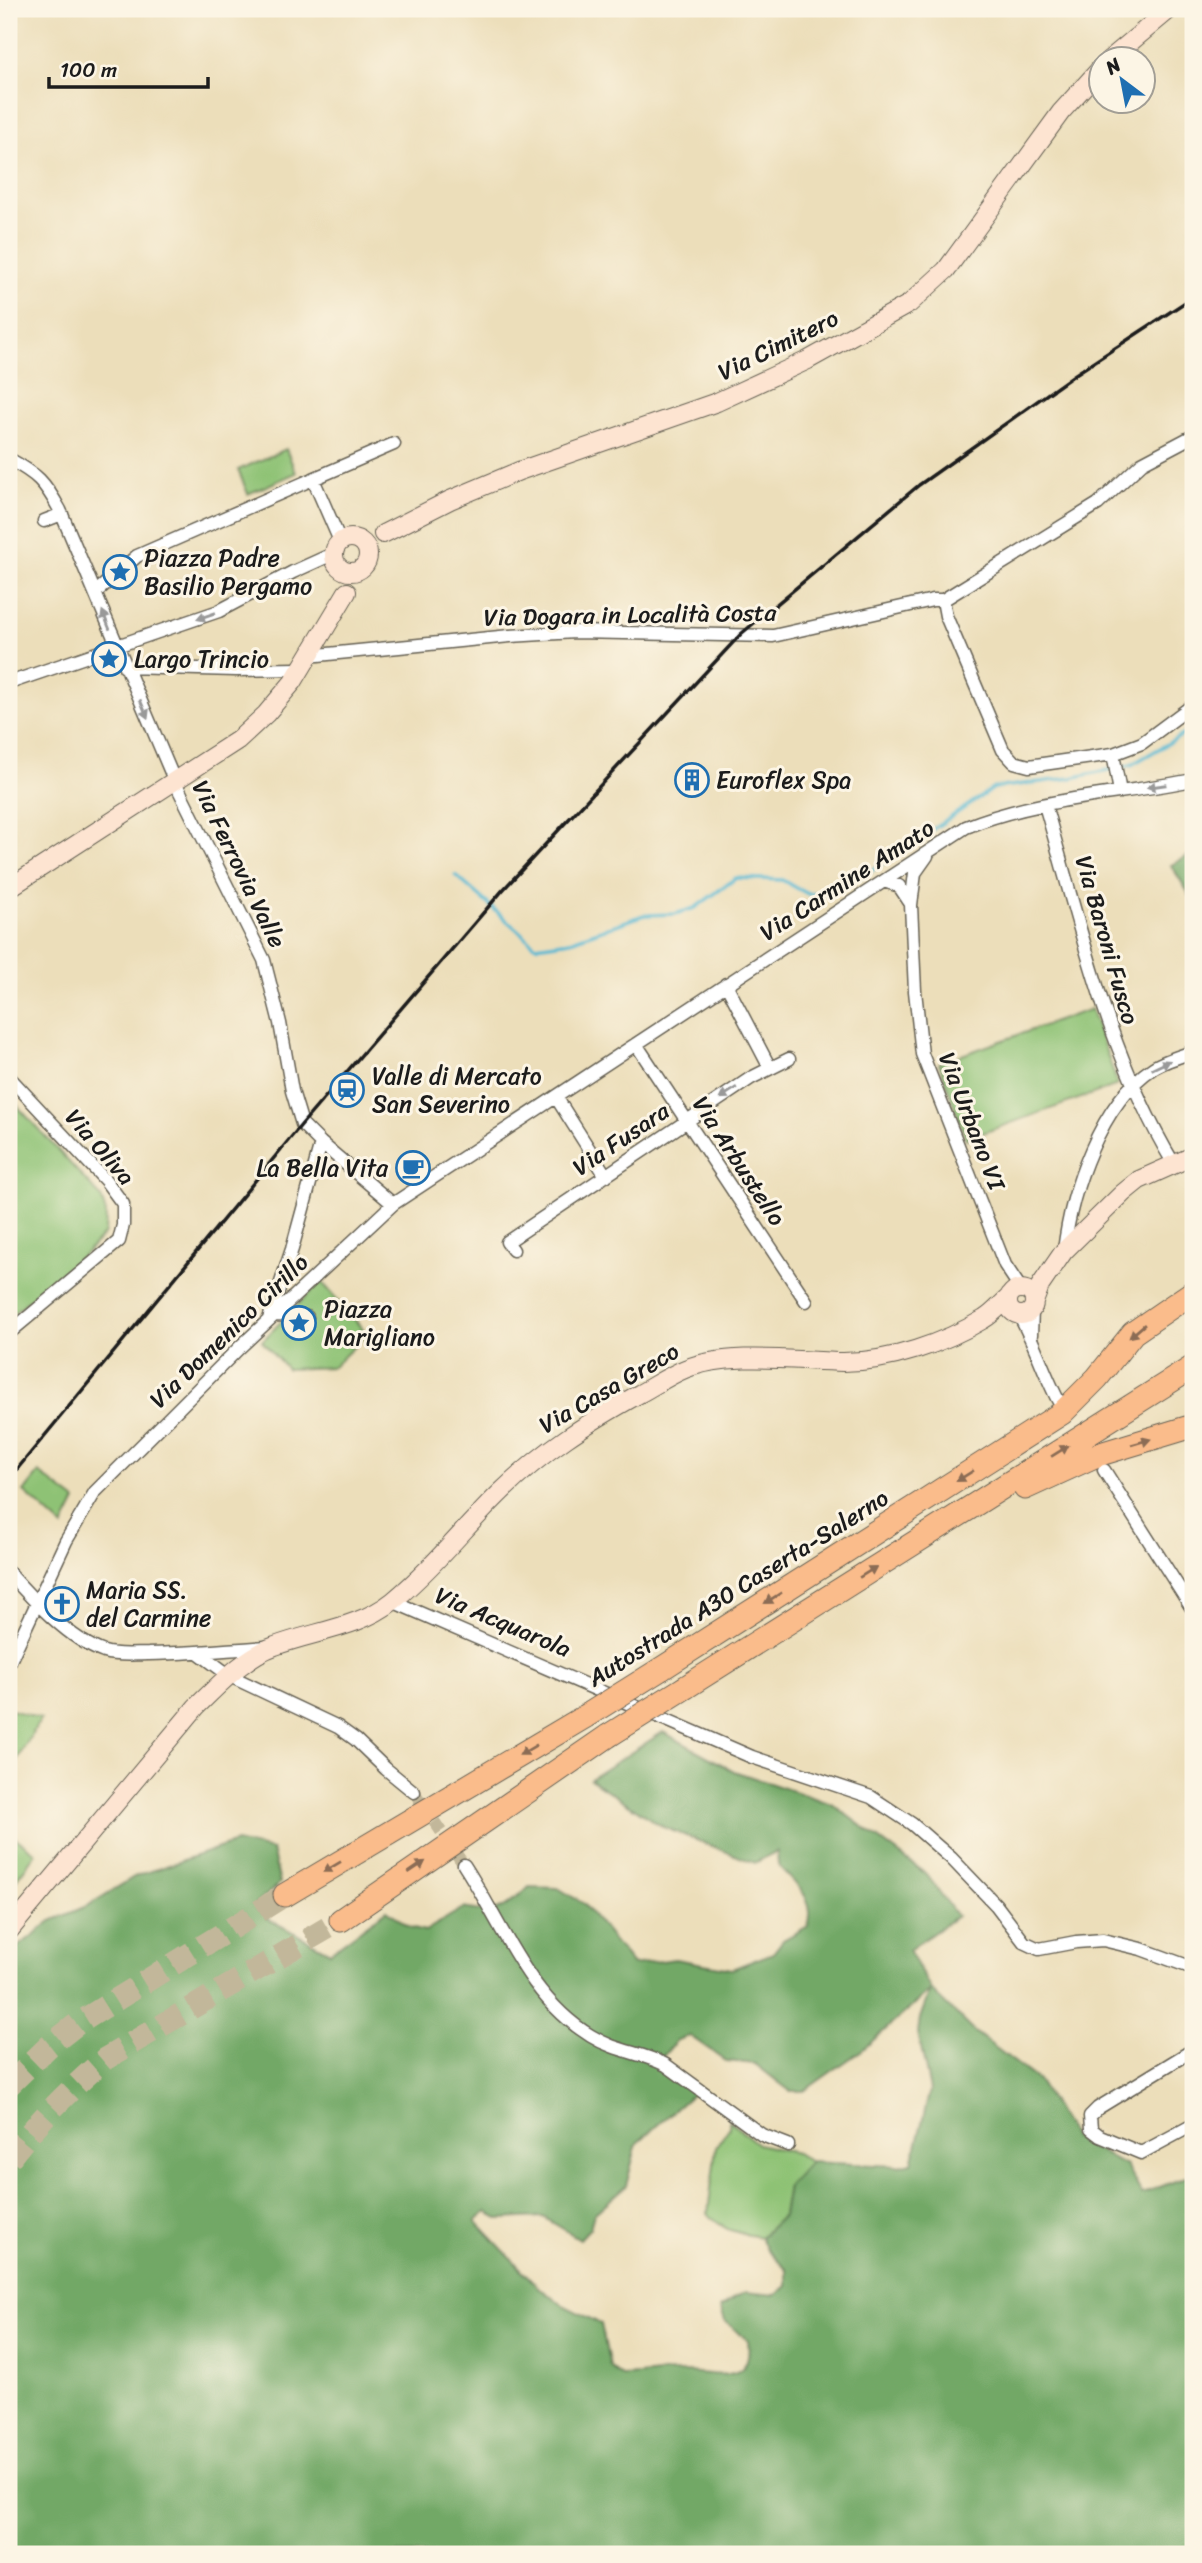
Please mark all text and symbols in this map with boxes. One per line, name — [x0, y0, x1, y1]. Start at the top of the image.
scale bar — [49, 46, 208, 90]
north arrow — [1086, 46, 1156, 116]
text: N — [1098, 48, 1128, 84]
text: 100 m — [60, 51, 117, 89]
street label: Via Cimitero — [710, 297, 846, 392]
place label: Piazza Padre Basilio Pergamo — [144, 537, 312, 607]
place icon: Piazza Padre Basilio Pergamo — [101, 553, 139, 591]
street label: Via Dogara in Località Costa — [483, 591, 778, 639]
one-way arrow — [100, 609, 111, 630]
one-way arrow — [195, 611, 216, 622]
place label: Largo Trincio — [134, 638, 269, 680]
place icon: Largo Trincio — [90, 640, 128, 678]
one-way arrow — [139, 699, 150, 720]
place label: Euroflex Spa — [716, 759, 851, 801]
building icon: Euroflex Spa — [673, 761, 711, 799]
street label: Via Ferrovia Valle — [180, 773, 298, 955]
one-way arrow — [1146, 781, 1168, 792]
street label: Via Carmine Amato — [751, 807, 943, 953]
street label: Via Baroni Fusco — [1063, 850, 1151, 1030]
street label: Via Urbano VI — [926, 1046, 1018, 1198]
place label: Valle di Mercato San Severino — [372, 1055, 542, 1125]
one-way arrow — [1151, 1060, 1171, 1071]
station icon: Valle di Mercato San Severino — [328, 1071, 366, 1109]
one-way arrow — [719, 1086, 737, 1100]
street label: Via Arbustello — [681, 1087, 797, 1235]
street label: Via Fusara — [564, 1090, 679, 1187]
street label: Via Oliva — [54, 1099, 146, 1195]
place label: La Bella Vita — [256, 1147, 389, 1189]
cafe icon: La Bella Vita — [394, 1149, 432, 1187]
street label: Via Domenico Cirillo — [139, 1243, 319, 1419]
place label: Piazza Marigliano — [324, 1288, 435, 1358]
place icon: Piazza Marigliano — [280, 1304, 318, 1342]
one-way arrow — [1128, 1323, 1146, 1339]
street label: Via Casa Greco — [531, 1331, 687, 1445]
one-way arrow — [1131, 1436, 1152, 1446]
one-way arrow — [1051, 1444, 1070, 1457]
one-way arrow — [955, 1469, 975, 1482]
street label: Autostrada A30 Caserta-Salerno — [578, 1478, 897, 1699]
one-way arrow — [859, 1566, 878, 1579]
place label: Maria SS. del Carmine — [86, 1569, 211, 1639]
street label: Via Acquarola — [428, 1574, 578, 1670]
church icon: Maria SS. del Carmine — [43, 1585, 81, 1623]
one-way arrow — [763, 1591, 783, 1604]
one-way arrow — [518, 1744, 537, 1757]
one-way arrow — [323, 1861, 342, 1873]
one-way arrow — [408, 1861, 427, 1874]

